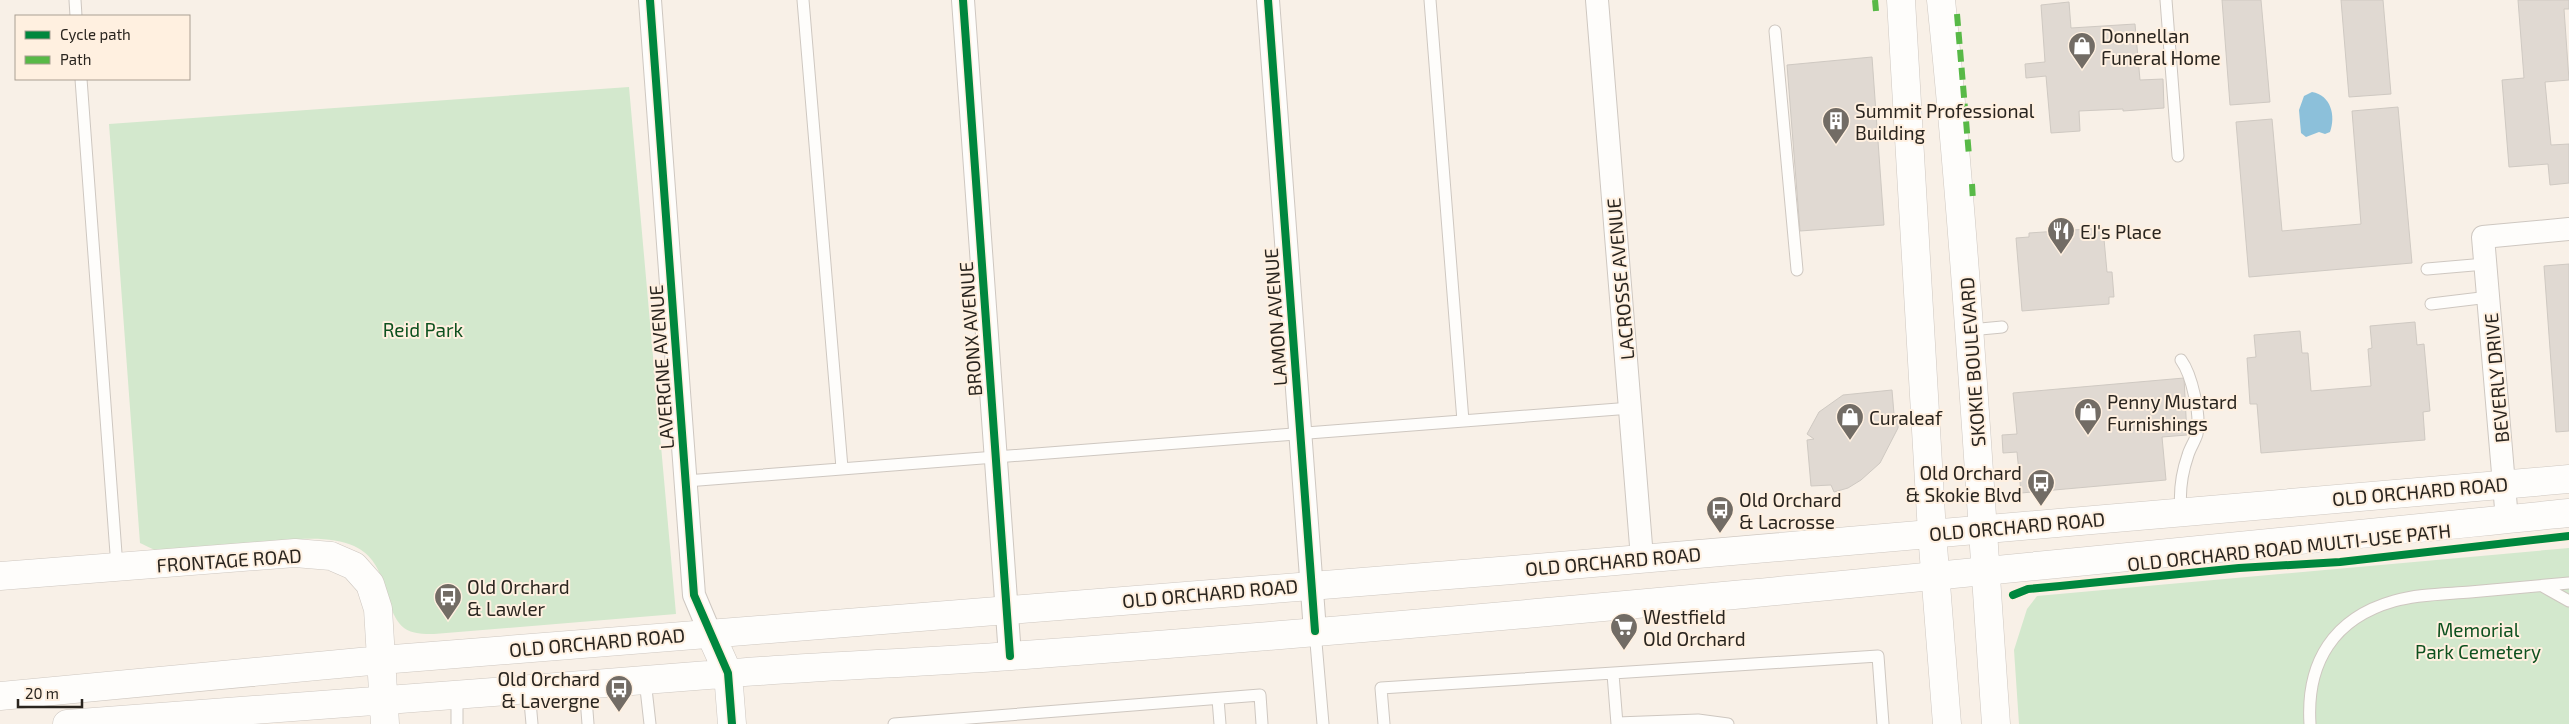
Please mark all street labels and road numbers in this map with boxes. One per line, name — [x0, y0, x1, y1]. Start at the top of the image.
street label: LACROSSE AVENUE — [1601, 197, 1639, 361]
street label: LAMON AVENUE — [1259, 247, 1291, 387]
street label: BRONX AVENUE — [954, 261, 986, 397]
street label: SKOKIE BOULEVARD — [1955, 276, 1989, 448]
street label: LAVERGNE AVENUE — [644, 284, 678, 450]
street label: BEVERLY DRIVE — [2479, 312, 2513, 444]
street label: OLD ORCHARD ROAD — [2331, 472, 2509, 510]
street label: OLD ORCHARD ROAD — [1928, 507, 2106, 545]
street label: OLD ORCHARD ROAD MULTI-USE PATH — [2126, 519, 2452, 575]
street label: OLD ORCHARD ROAD — [1524, 542, 1702, 580]
street label: FRONTAGE ROAD — [156, 543, 302, 577]
street label: OLD ORCHARD ROAD — [1121, 574, 1299, 612]
street label: OLD ORCHARD ROAD — [508, 623, 686, 661]

